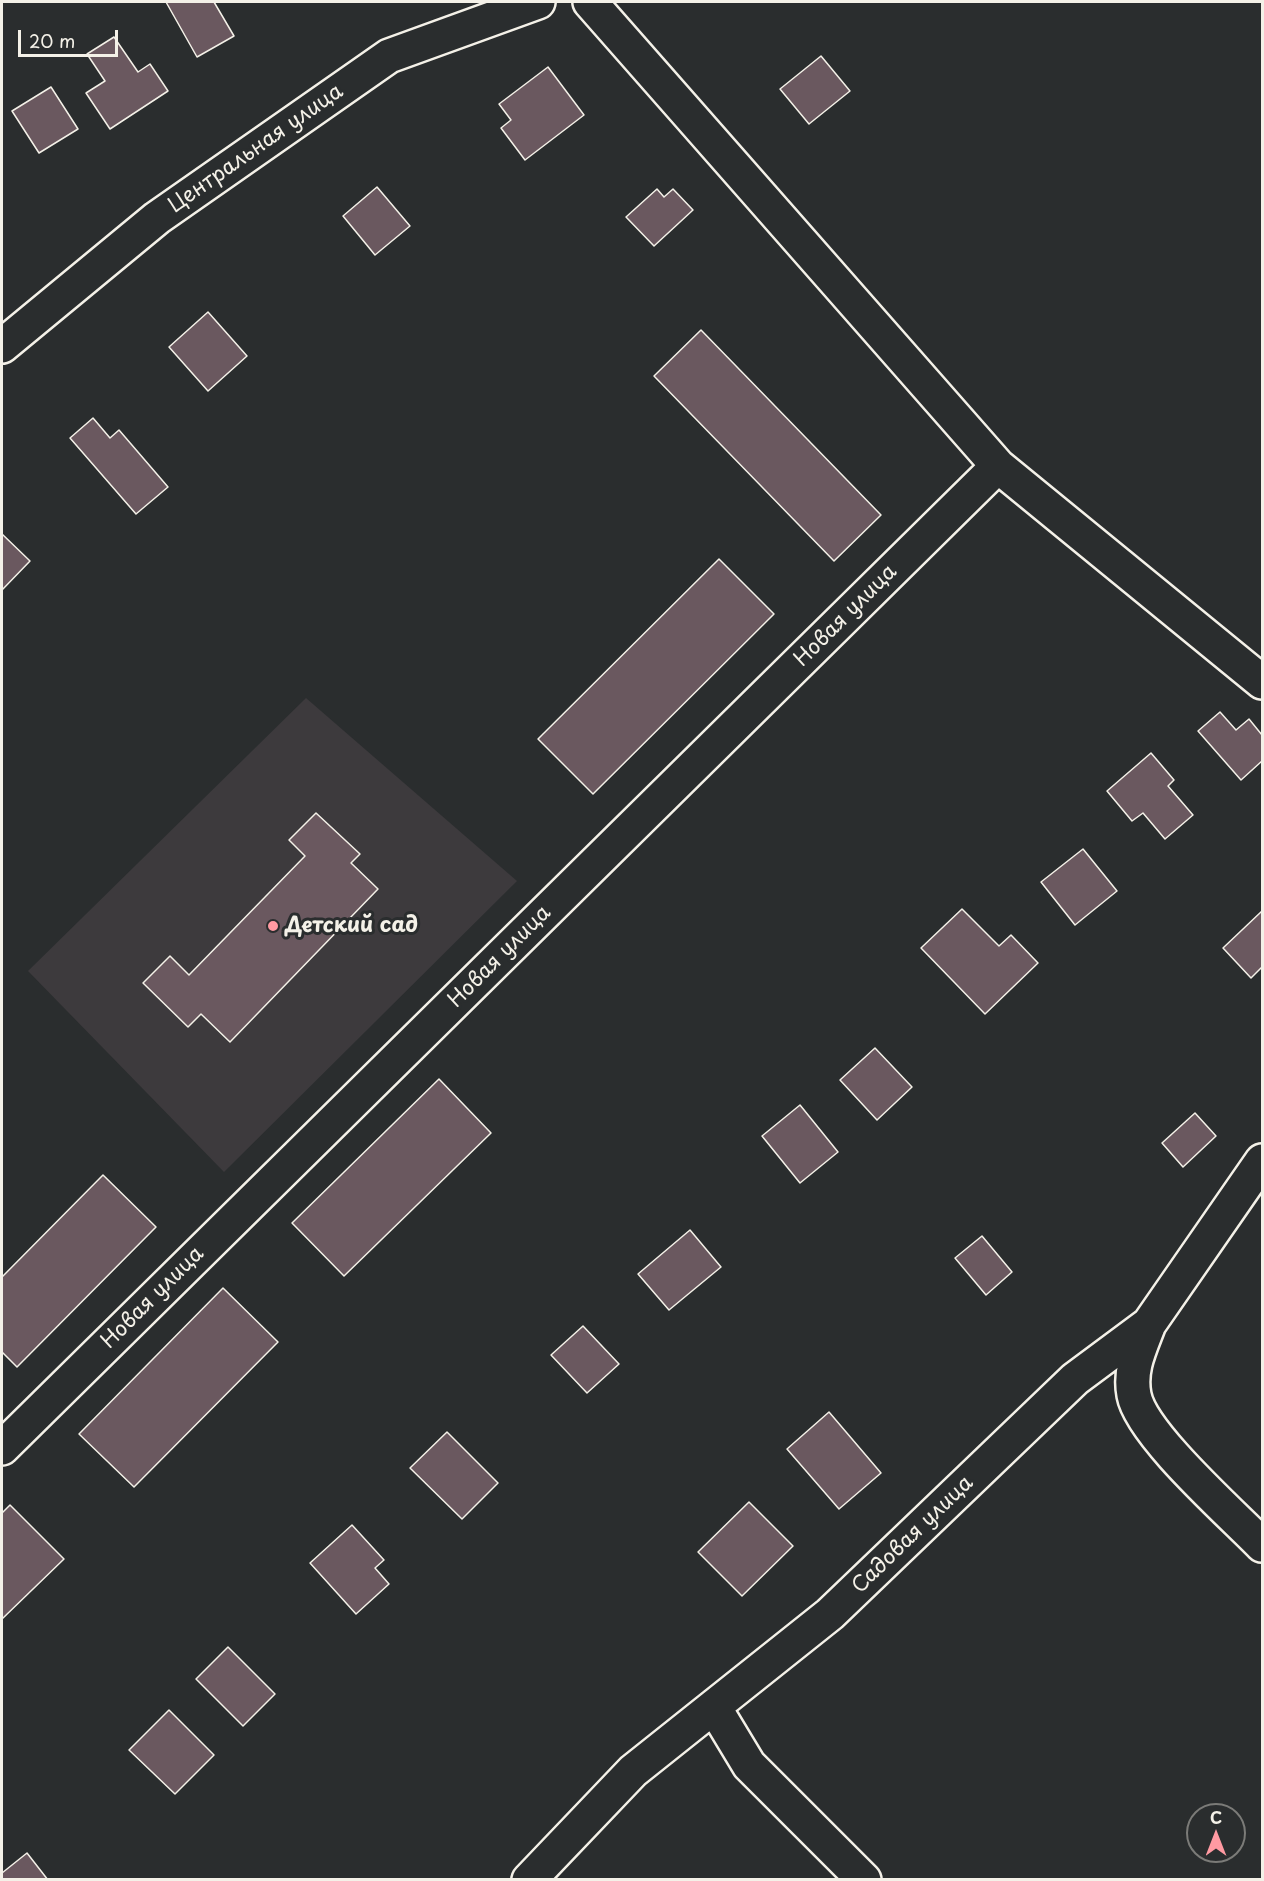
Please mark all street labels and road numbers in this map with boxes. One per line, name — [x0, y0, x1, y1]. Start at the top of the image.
street label: Центральная улица — [164, 79, 348, 219]
street label: Новая улица — [790, 560, 902, 672]
street label: Новая улица — [444, 901, 556, 1013]
street label: Новая улица — [97, 1242, 209, 1354]
street label: Садовая улица — [847, 1471, 979, 1599]

